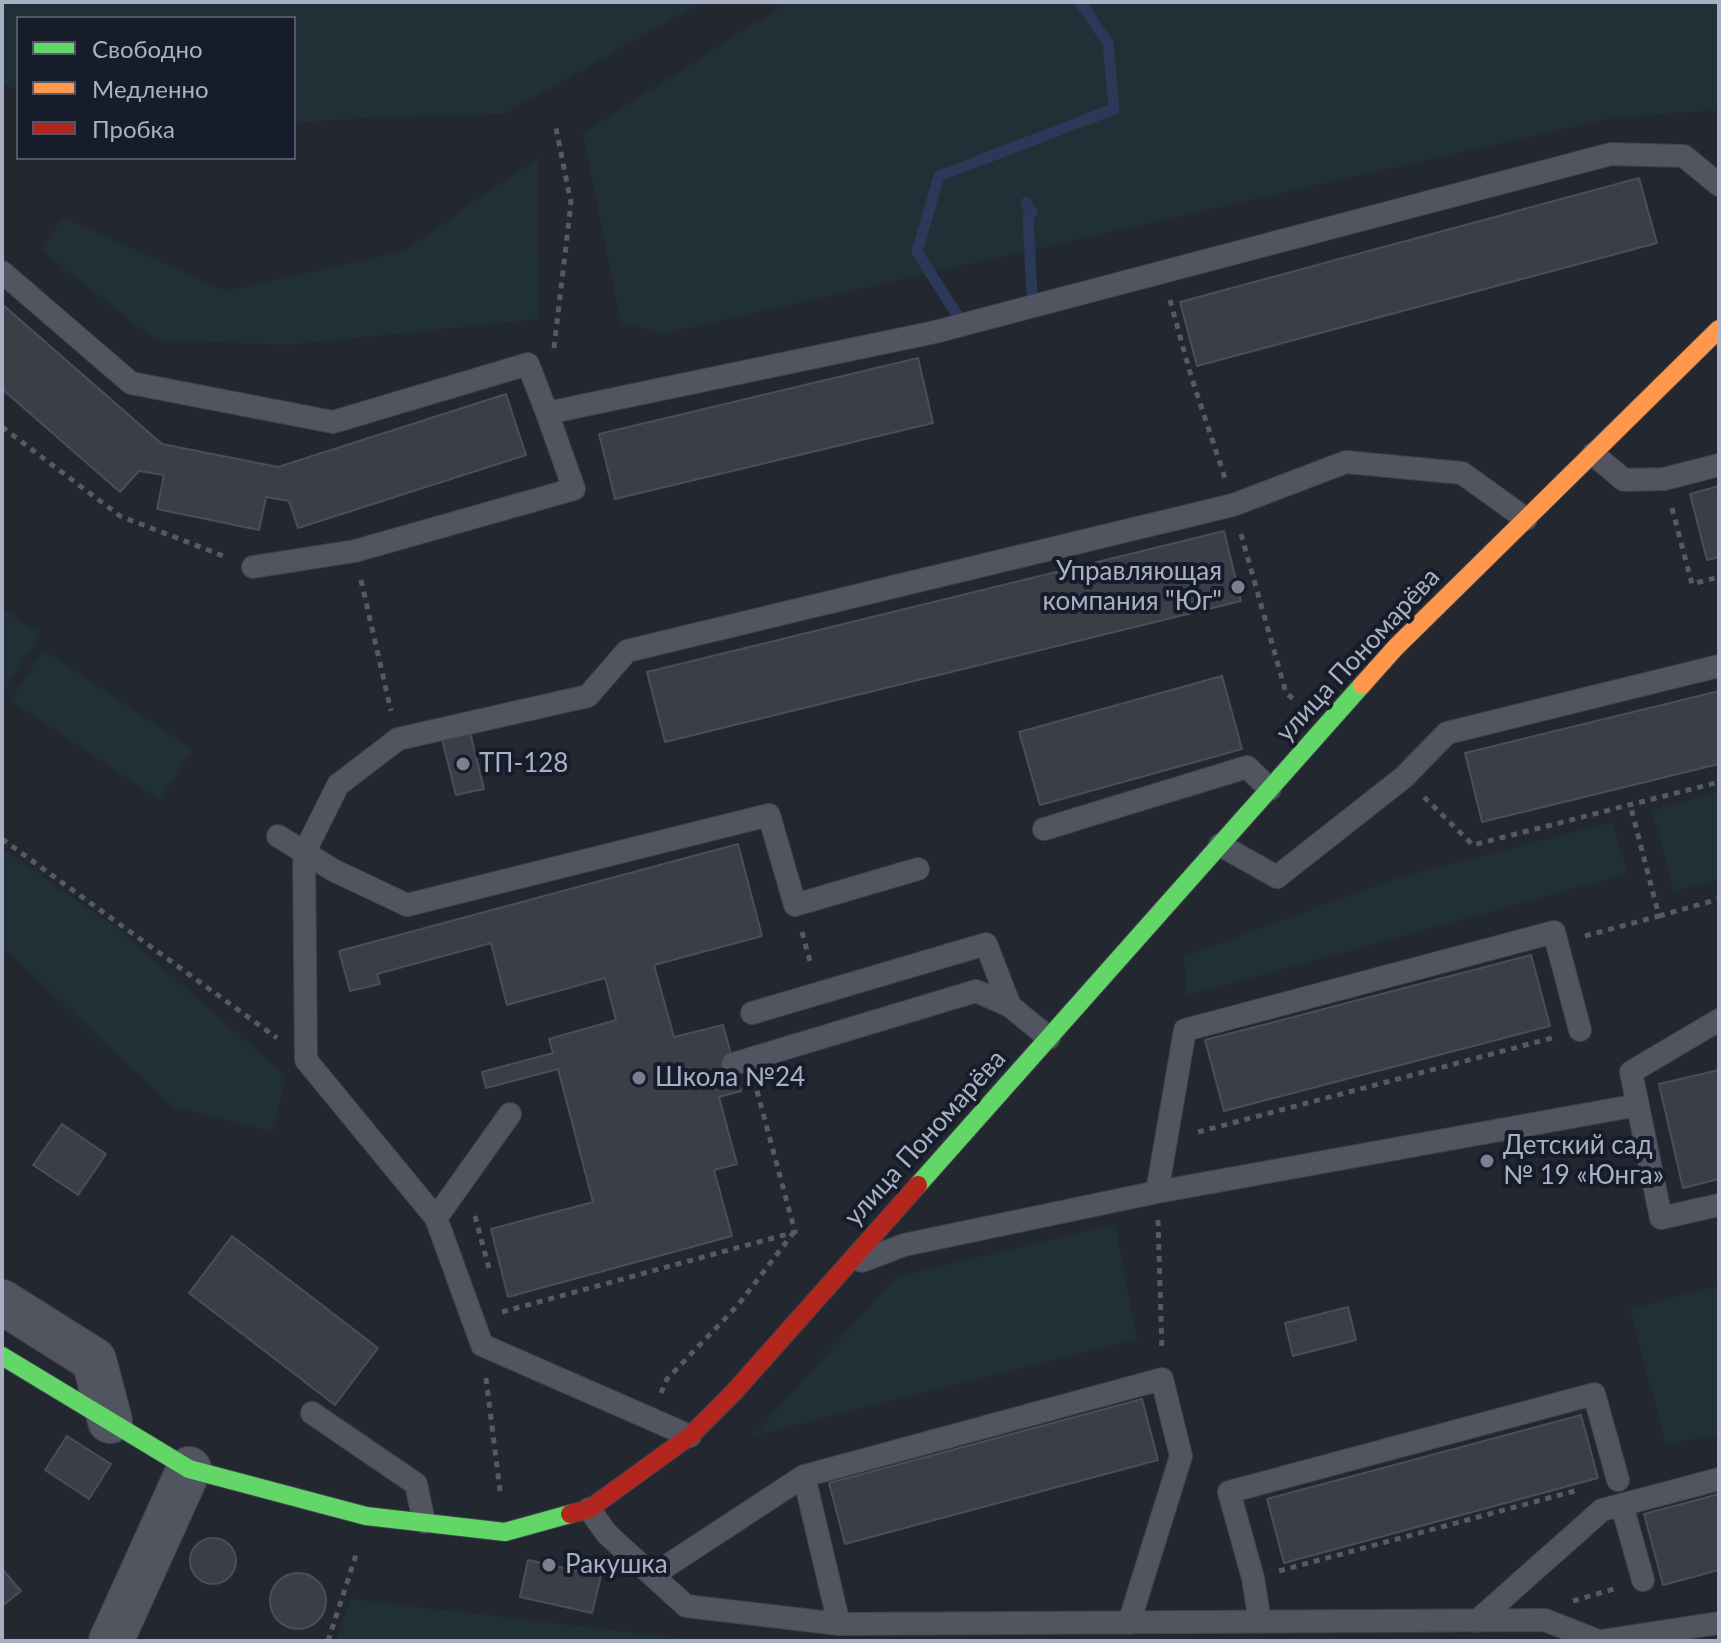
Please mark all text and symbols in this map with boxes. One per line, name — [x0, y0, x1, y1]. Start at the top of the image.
legend — [16, 16, 296, 160]
text: Свободно — [92, 34, 203, 63]
text: Медленно — [92, 74, 209, 103]
text: Пробка — [92, 114, 175, 143]
place label: Управляющая компания "Юг" — [1042, 556, 1222, 618]
street label: улица Пономарёва — [1270, 562, 1446, 748]
marker: Управляющая компания "Юг" — [1229, 578, 1247, 596]
place label: ТП-128 — [479, 748, 568, 780]
marker: ТП-128 — [454, 755, 472, 773]
street label: улица Пономарёва — [838, 1044, 1012, 1232]
place label: Школа №24 — [655, 1062, 805, 1094]
marker: Школа №24 — [630, 1069, 648, 1087]
place label: Детский сад № 19 «Юнга» — [1503, 1130, 1664, 1192]
marker: Детский сад № 19 «Юнга» — [1478, 1152, 1496, 1170]
place label: Ракушка — [565, 1549, 668, 1581]
marker: Ракушка — [540, 1556, 558, 1574]

